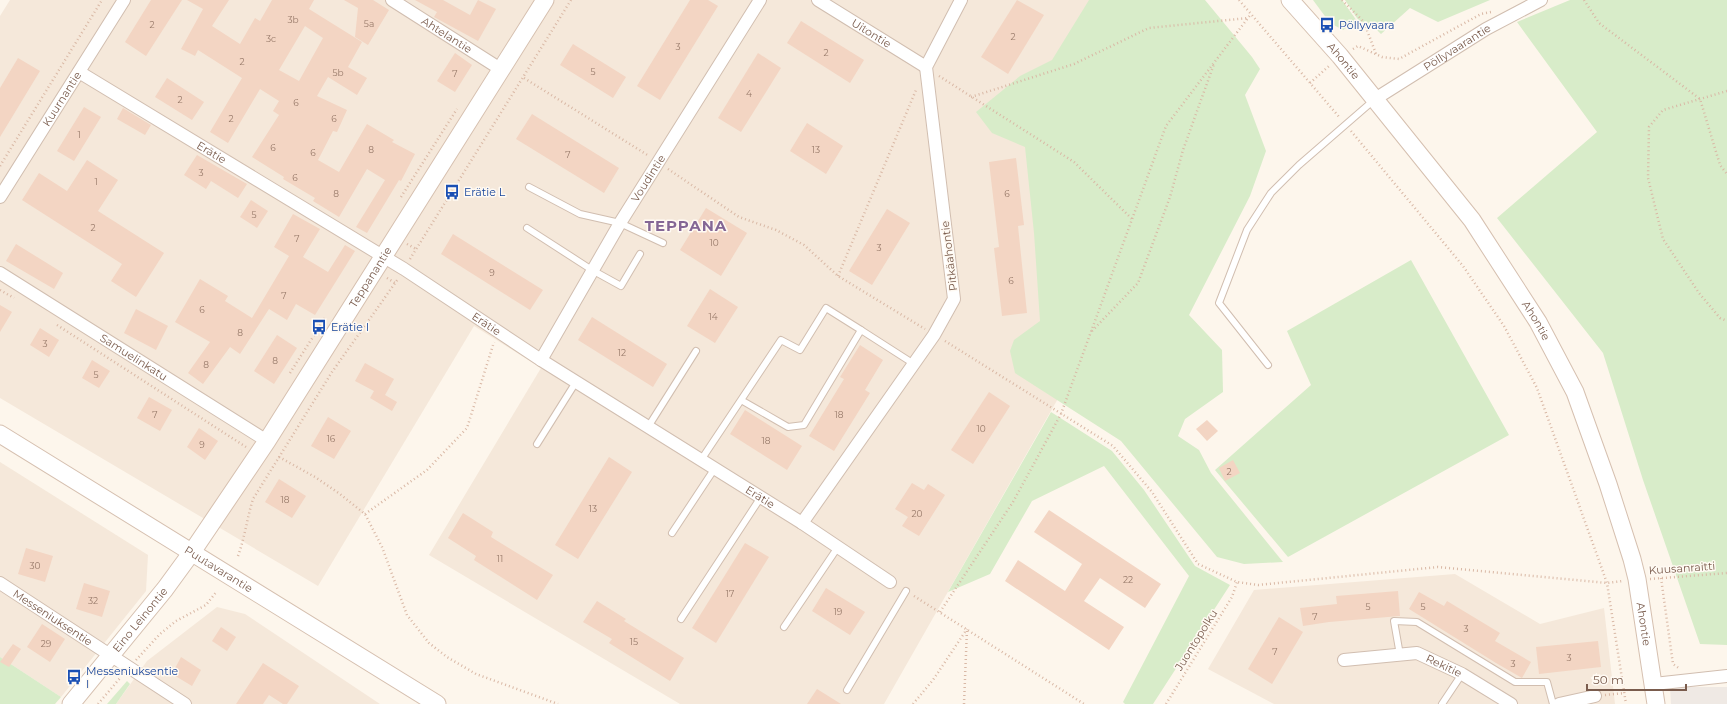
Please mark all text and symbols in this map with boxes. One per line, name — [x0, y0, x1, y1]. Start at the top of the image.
house number: 3b — [287, 14, 299, 25]
street label: Ahtelantie — [419, 14, 475, 56]
street label: Uitontie — [849, 16, 894, 51]
bus stop icon: Pöllyvaara — [1318, 16, 1336, 34]
house number: 5a — [364, 18, 374, 29]
place label: Pöllyvaara — [1339, 18, 1395, 32]
house number: 2 — [149, 19, 155, 30]
street label: Pöllyvaarantie — [1421, 21, 1493, 74]
house number: 2 — [1010, 31, 1016, 42]
house number: 3c — [266, 33, 276, 44]
street label: Ahontie — [1324, 39, 1363, 82]
house number: 3 — [675, 41, 681, 52]
house number: 2 — [823, 47, 829, 58]
house number: 2 — [239, 56, 245, 67]
house number: 5 — [590, 66, 596, 77]
house number: 5b — [332, 67, 344, 78]
street label: Kuurnantie — [39, 68, 84, 129]
house number: 7 — [452, 68, 458, 79]
house number: 4 — [746, 88, 752, 99]
house number: 2 — [177, 94, 183, 105]
house number: 6 — [293, 97, 299, 108]
house number: 2 — [228, 113, 234, 124]
house number: 6 — [331, 113, 337, 124]
house number: 1 — [77, 129, 81, 140]
street label: Erätie — [194, 138, 229, 167]
house number: 6 — [270, 142, 276, 153]
house number: 8 — [368, 144, 374, 155]
house number: 13 — [812, 144, 820, 155]
house number: 6 — [310, 147, 316, 158]
house number: 7 — [565, 149, 571, 160]
street label: Voudintie — [628, 152, 668, 205]
house number: 3 — [198, 167, 204, 178]
house number: 6 — [292, 172, 298, 183]
house number: 1 — [94, 176, 98, 187]
bus stop icon: Erätie L — [443, 183, 461, 201]
place label: Erätie L — [464, 185, 506, 199]
house number: 8 — [333, 188, 339, 199]
house number: 6 — [1004, 188, 1010, 199]
house number: 5 — [251, 209, 257, 220]
district label: TEPPANA — [645, 216, 727, 235]
street label: Pitkäahontie — [938, 220, 960, 292]
house number: 2 — [90, 222, 96, 233]
house number: 7 — [294, 233, 300, 244]
house number: 10 — [709, 237, 719, 248]
house number: 3 — [876, 242, 882, 253]
street label: Teppanantie — [346, 244, 395, 310]
house number: 9 — [489, 267, 495, 278]
house number: 6 — [1008, 275, 1014, 286]
house number: 7 — [281, 290, 287, 301]
street label: Ahontie — [1519, 298, 1554, 343]
house number: 6 — [199, 304, 205, 315]
street label: Erätie — [469, 309, 504, 339]
house number: 14 — [708, 311, 718, 322]
bus stop icon: Erätie I — [310, 318, 328, 336]
place label: Erätie I — [331, 320, 369, 334]
house number: 8 — [237, 327, 243, 338]
street label: Samuelinkatu — [97, 331, 170, 384]
house number: 3 — [42, 338, 48, 349]
house number: 12 — [618, 347, 626, 358]
house number: 8 — [272, 355, 278, 366]
house number: 8 — [203, 359, 209, 370]
house number: 5 — [93, 369, 99, 380]
house number: 7 — [152, 409, 158, 420]
house number: 18 — [835, 409, 844, 420]
house number: 10 — [976, 423, 986, 434]
house number: 16 — [327, 433, 336, 444]
house number: 18 — [762, 435, 771, 446]
house number: 9 — [199, 439, 205, 450]
house number: 2 — [1226, 466, 1232, 477]
street label: Erätie — [743, 483, 778, 511]
house number: 18 — [281, 494, 290, 505]
house number: 13 — [589, 503, 597, 514]
house number: 20 — [911, 508, 923, 519]
street label: Puutavarantie — [182, 543, 256, 596]
house number: 11 — [497, 553, 503, 564]
street label: Kuusanraitti — [1648, 559, 1716, 577]
house number: 30 — [29, 560, 41, 571]
house number: 22 — [1123, 574, 1133, 585]
street label: Eino Leinontie — [109, 584, 171, 655]
street label: Messeniuksentie — [10, 586, 95, 649]
house number: 17 — [726, 588, 734, 599]
house number: 32 — [88, 595, 98, 606]
house number: 5 — [1365, 601, 1371, 612]
house number: 5 — [1420, 601, 1426, 612]
street label: Ahontie — [1634, 601, 1654, 647]
house number: 19 — [834, 606, 843, 617]
street label: Juontopolku — [1171, 607, 1220, 674]
house number: 7 — [1312, 611, 1318, 622]
house number: 3 — [1463, 623, 1469, 634]
house number: 15 — [630, 636, 638, 647]
house number: 29 — [41, 638, 52, 649]
house number: 7 — [1272, 646, 1278, 657]
street label: Rekitie — [1424, 651, 1464, 680]
house number: 3 — [1566, 652, 1572, 663]
house number: 3 — [1510, 658, 1516, 669]
place label: Messeniuksentie I — [86, 664, 179, 691]
scale bar — [1587, 666, 1686, 692]
bus stop icon: Messeniuksentie I — [65, 668, 83, 686]
text: 50 m — [1593, 672, 1624, 687]

